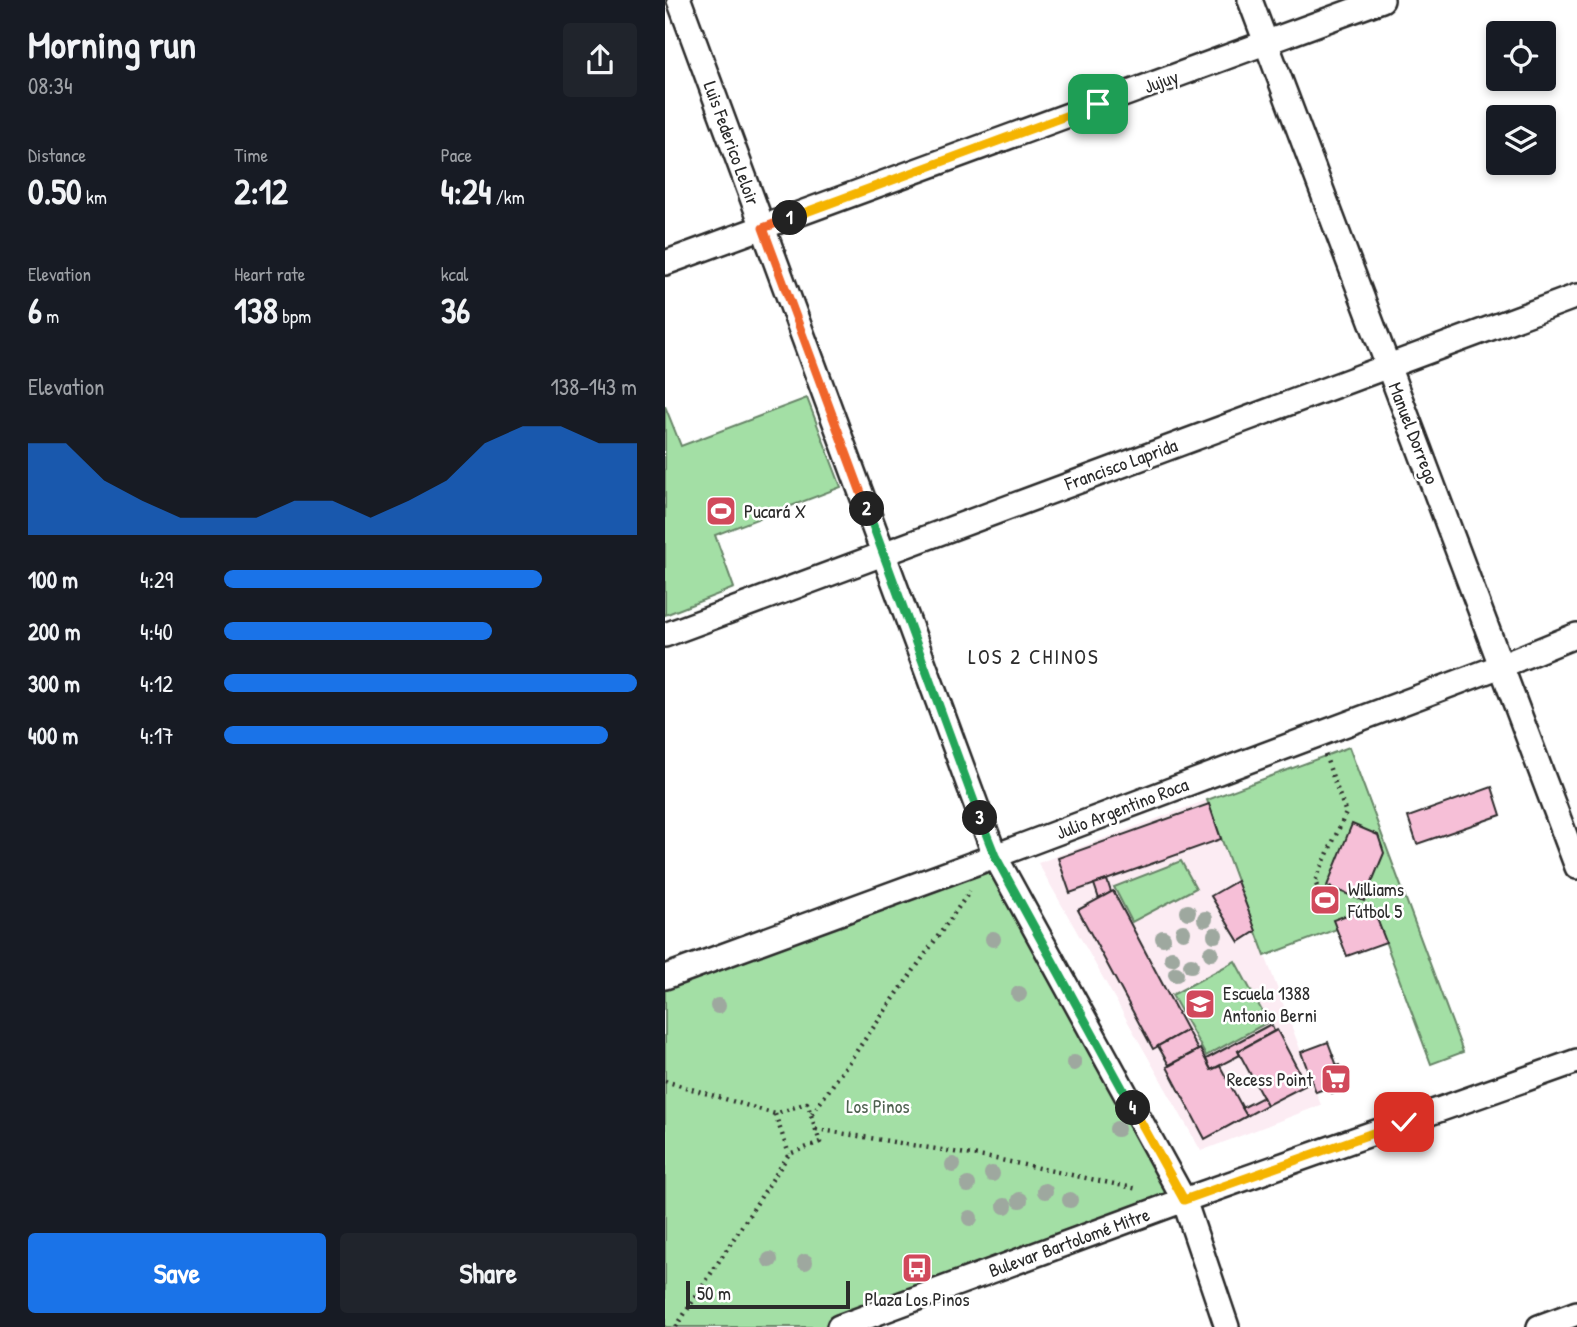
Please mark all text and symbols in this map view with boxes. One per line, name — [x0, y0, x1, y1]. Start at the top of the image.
text: Morning run — [28, 18, 196, 70]
map controls — [1486, 21, 1556, 175]
button: locate — [1486, 21, 1556, 91]
button: share — [563, 23, 637, 97]
street label: Jujuy — [1140, 63, 1182, 99]
text: 08:34 — [28, 70, 73, 101]
pin — [1068, 74, 1128, 134]
street label: Luis Federico Leloir — [698, 77, 767, 209]
icon: arrive — [1079, 85, 1117, 123]
button: layers — [1486, 105, 1556, 175]
text: Distance — [28, 142, 86, 168]
text: Time — [234, 142, 268, 168]
text: Pace — [441, 142, 472, 168]
text: 0.50 — [28, 168, 82, 215]
text: 2:12 — [234, 168, 288, 215]
text: 4:24 — [441, 168, 491, 215]
text: km — [82, 184, 107, 210]
text: /km — [491, 184, 525, 210]
pin: 1 — [773, 200, 807, 235]
text: 1 — [786, 204, 793, 230]
text: Elevation — [28, 261, 91, 287]
text: Heart rate — [234, 261, 305, 287]
text: kcal — [441, 261, 468, 287]
text: 6 — [28, 287, 42, 334]
text: 138 — [234, 287, 278, 334]
text: 36 — [441, 287, 470, 334]
text: m — [42, 303, 59, 329]
text: bpm — [278, 303, 311, 329]
text: Elevation — [28, 371, 104, 402]
text: 138–143 m — [551, 371, 637, 402]
street label: Manuel Dorrego — [1383, 378, 1445, 488]
street label: Francisco Laprida — [1060, 431, 1181, 497]
pin: 2 — [849, 491, 885, 526]
sports icon: Pucará X — [704, 494, 738, 528]
text: 2 — [862, 495, 871, 521]
place label: Pucará X — [744, 498, 806, 524]
text: 100 m — [28, 564, 78, 595]
text: 4:29 — [140, 564, 173, 595]
text: 200 m — [28, 616, 80, 647]
text: 4:40 — [140, 616, 173, 647]
district label: LOS 2 CHINOS — [968, 642, 1100, 671]
text: 300 m — [28, 668, 80, 699]
text: 4:12 — [140, 668, 173, 699]
text: 400 m — [28, 720, 78, 751]
text: 4:17 — [140, 720, 174, 751]
street label: Julio Argentino Roca — [1052, 771, 1192, 845]
pin: 3 — [963, 800, 997, 836]
text: 3 — [975, 804, 984, 830]
place label: Williams Fútbol 5 — [1347, 876, 1404, 924]
sports icon: Williams Fútbol 5 — [1308, 883, 1342, 917]
place label: Escuela 1388 Antonio Berni — [1223, 980, 1317, 1028]
school or university icon: Escuela 1388 Antonio Berni — [1183, 987, 1217, 1021]
supermarket icon: Recess Point — [1319, 1062, 1353, 1096]
place label: Recess Point — [1227, 1066, 1313, 1092]
pin: 4 — [1115, 1090, 1151, 1126]
pin — [1374, 1092, 1434, 1152]
park label: Los Pinos — [846, 1093, 910, 1119]
text: 4 — [1129, 1094, 1136, 1120]
icon: check — [1385, 1103, 1423, 1141]
street label: Bulevar Bartolomé Mitre — [985, 1201, 1154, 1283]
button: Save — [28, 1233, 326, 1313]
button: Share — [340, 1233, 637, 1313]
bus stop icon: Plaza Los Pinos — [900, 1251, 934, 1285]
scale bar — [686, 1278, 851, 1310]
text: 50 m — [697, 1280, 731, 1306]
place label: Plaza Los Pinos — [865, 1286, 969, 1312]

